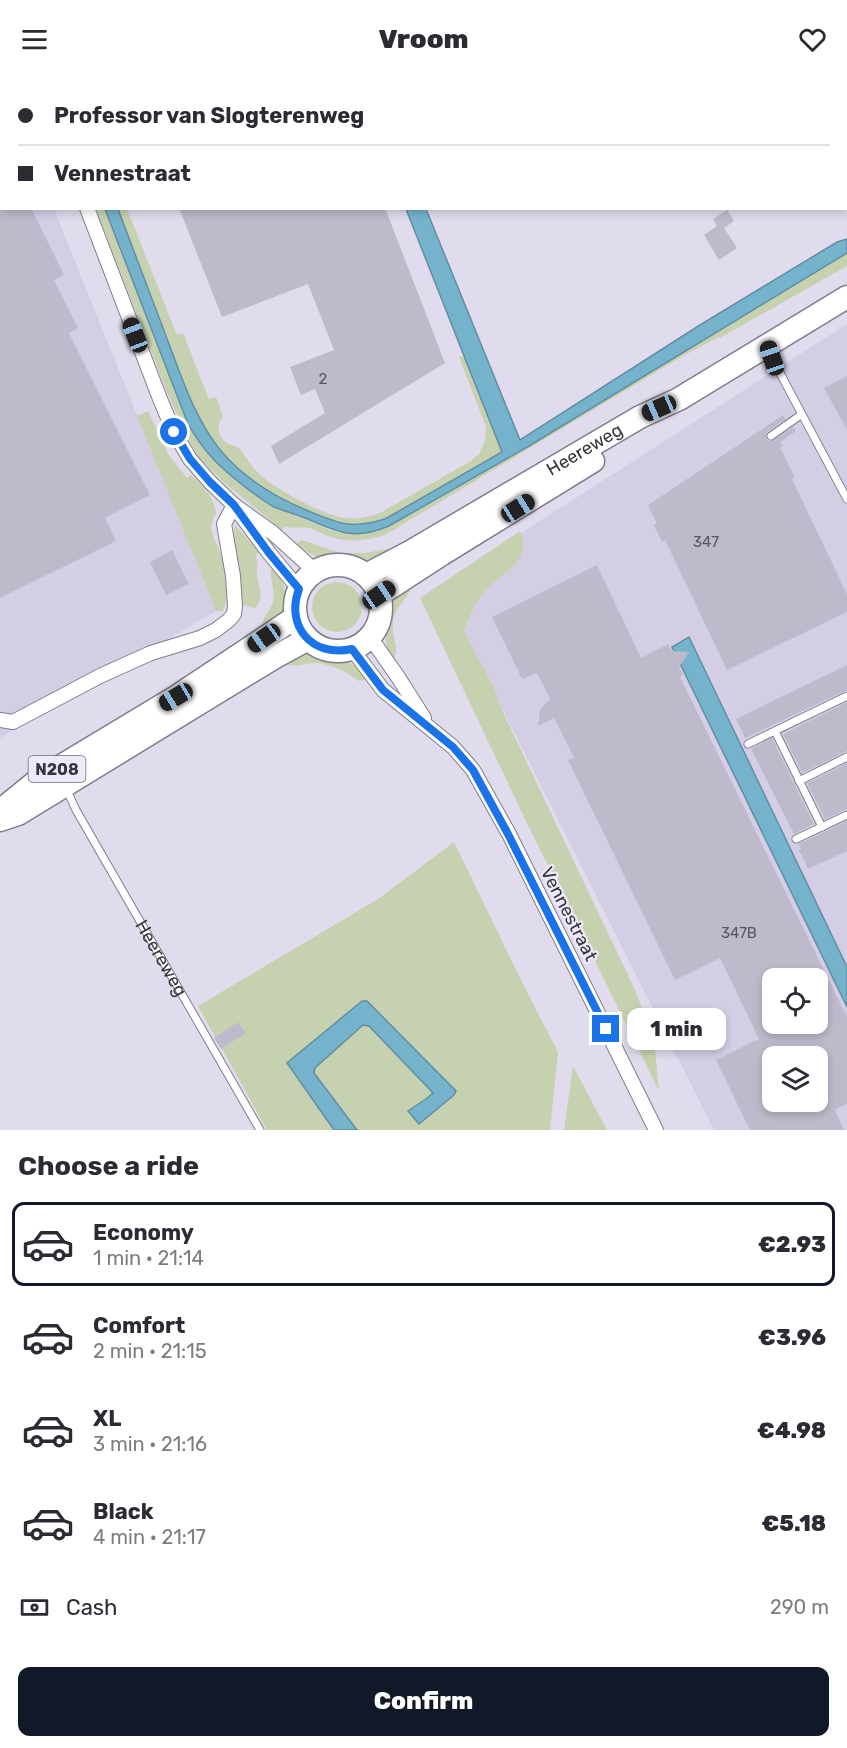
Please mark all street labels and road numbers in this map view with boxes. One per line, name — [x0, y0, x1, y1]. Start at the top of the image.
street label: Heereweg — [542, 419, 627, 480]
road number: N208 — [28, 756, 86, 782]
street label: Vennestraat — [536, 863, 602, 965]
street label: Heereweg — [131, 916, 192, 1000]

